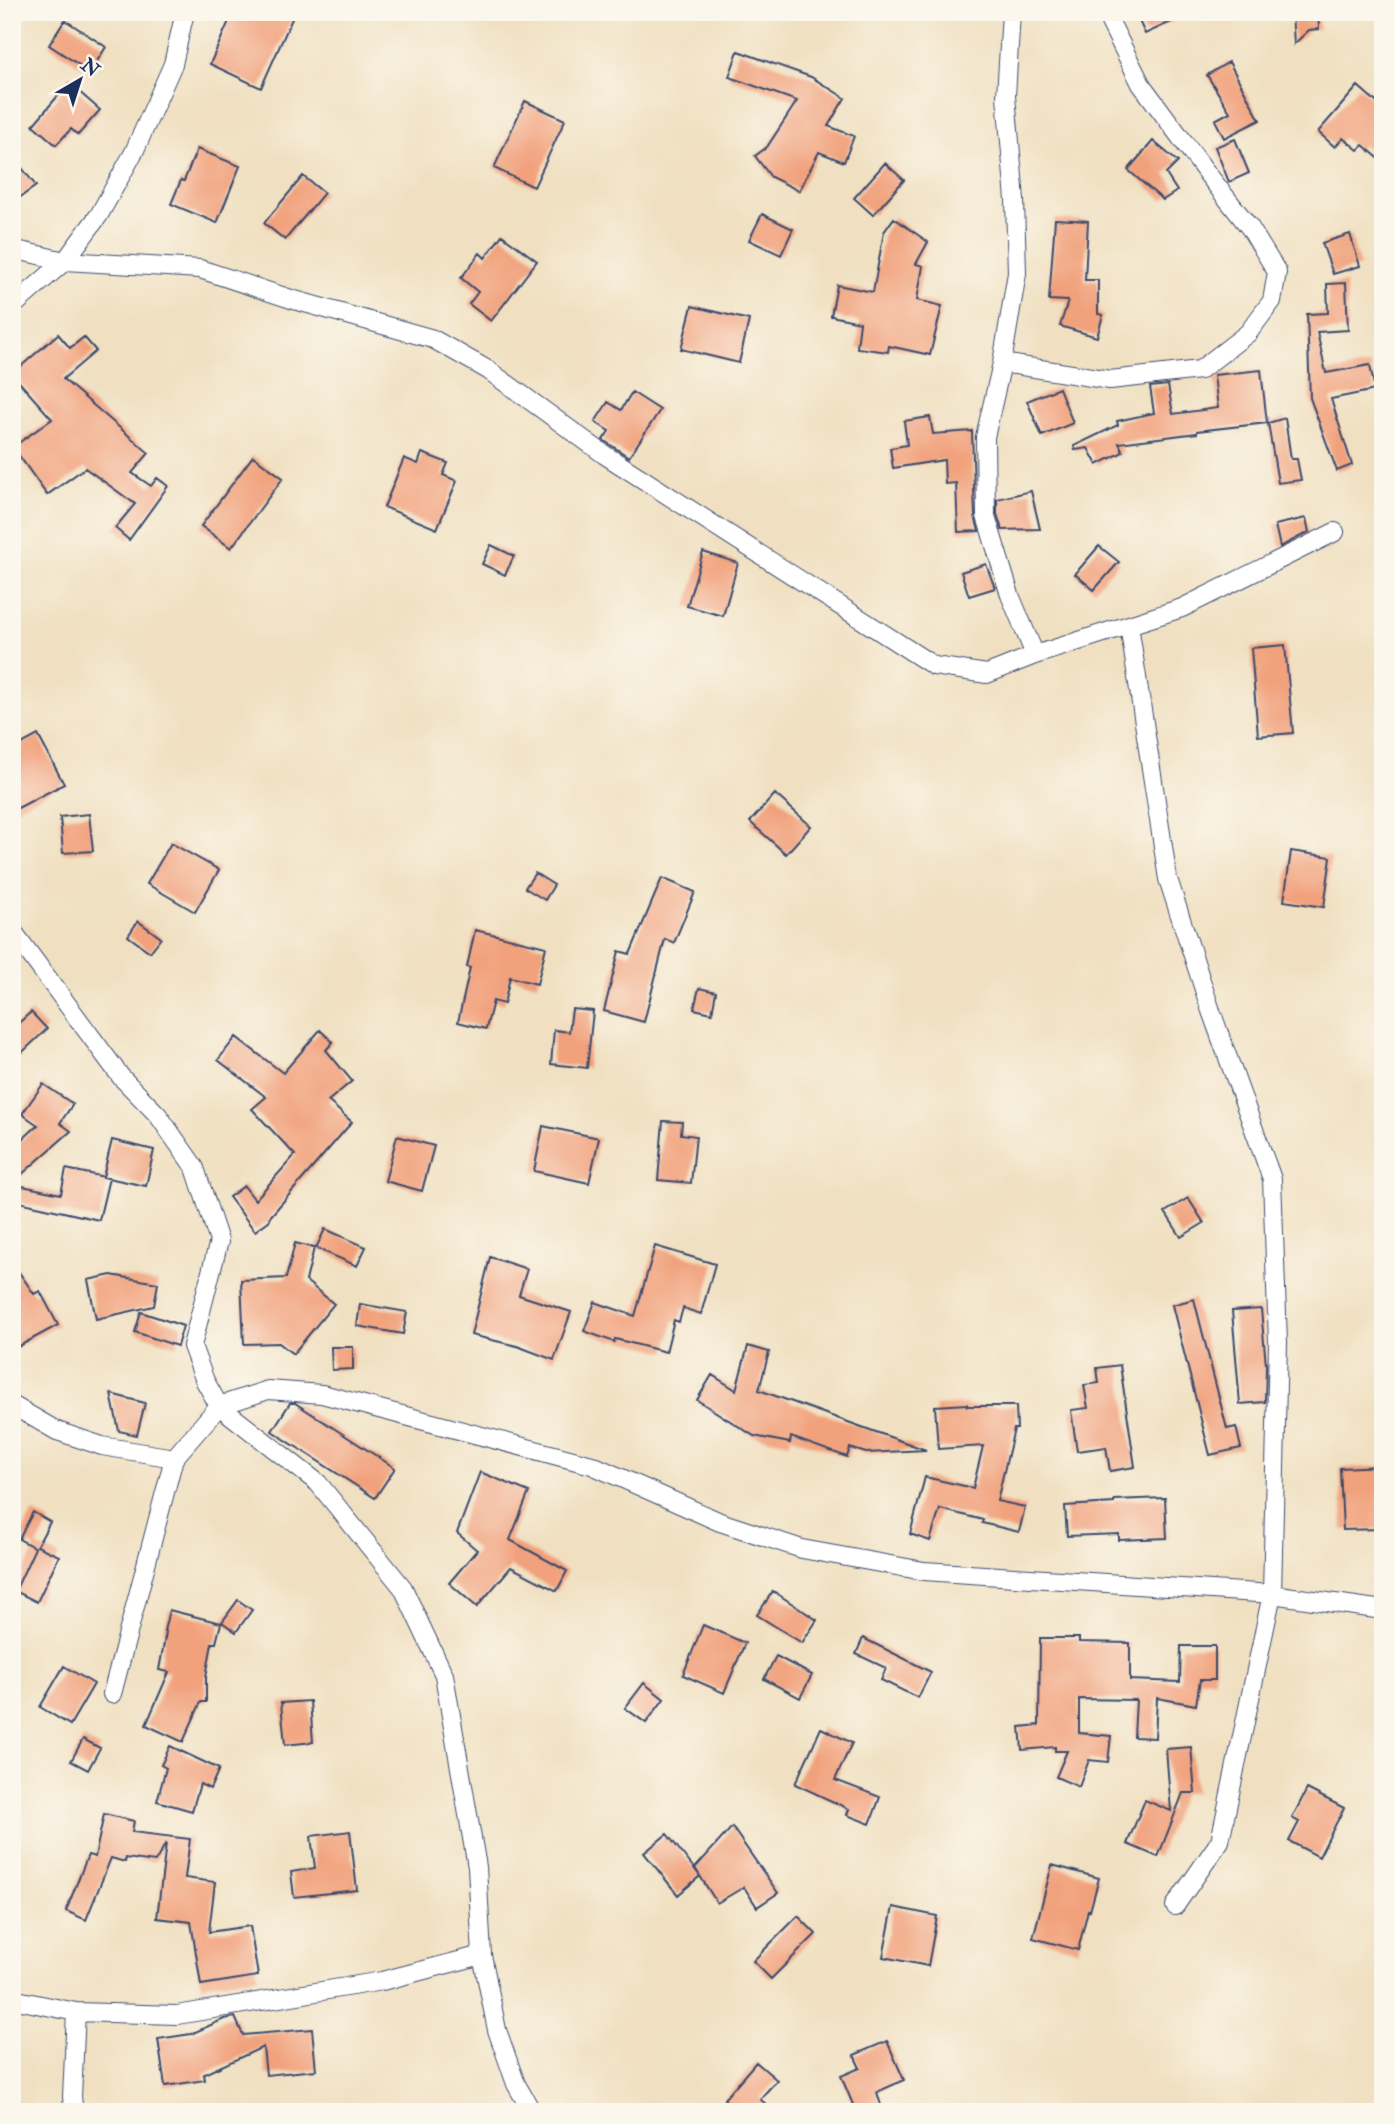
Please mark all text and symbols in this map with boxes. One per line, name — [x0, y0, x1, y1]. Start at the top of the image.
north arrow — [46, 46, 116, 116]
text: N — [75, 52, 105, 83]

